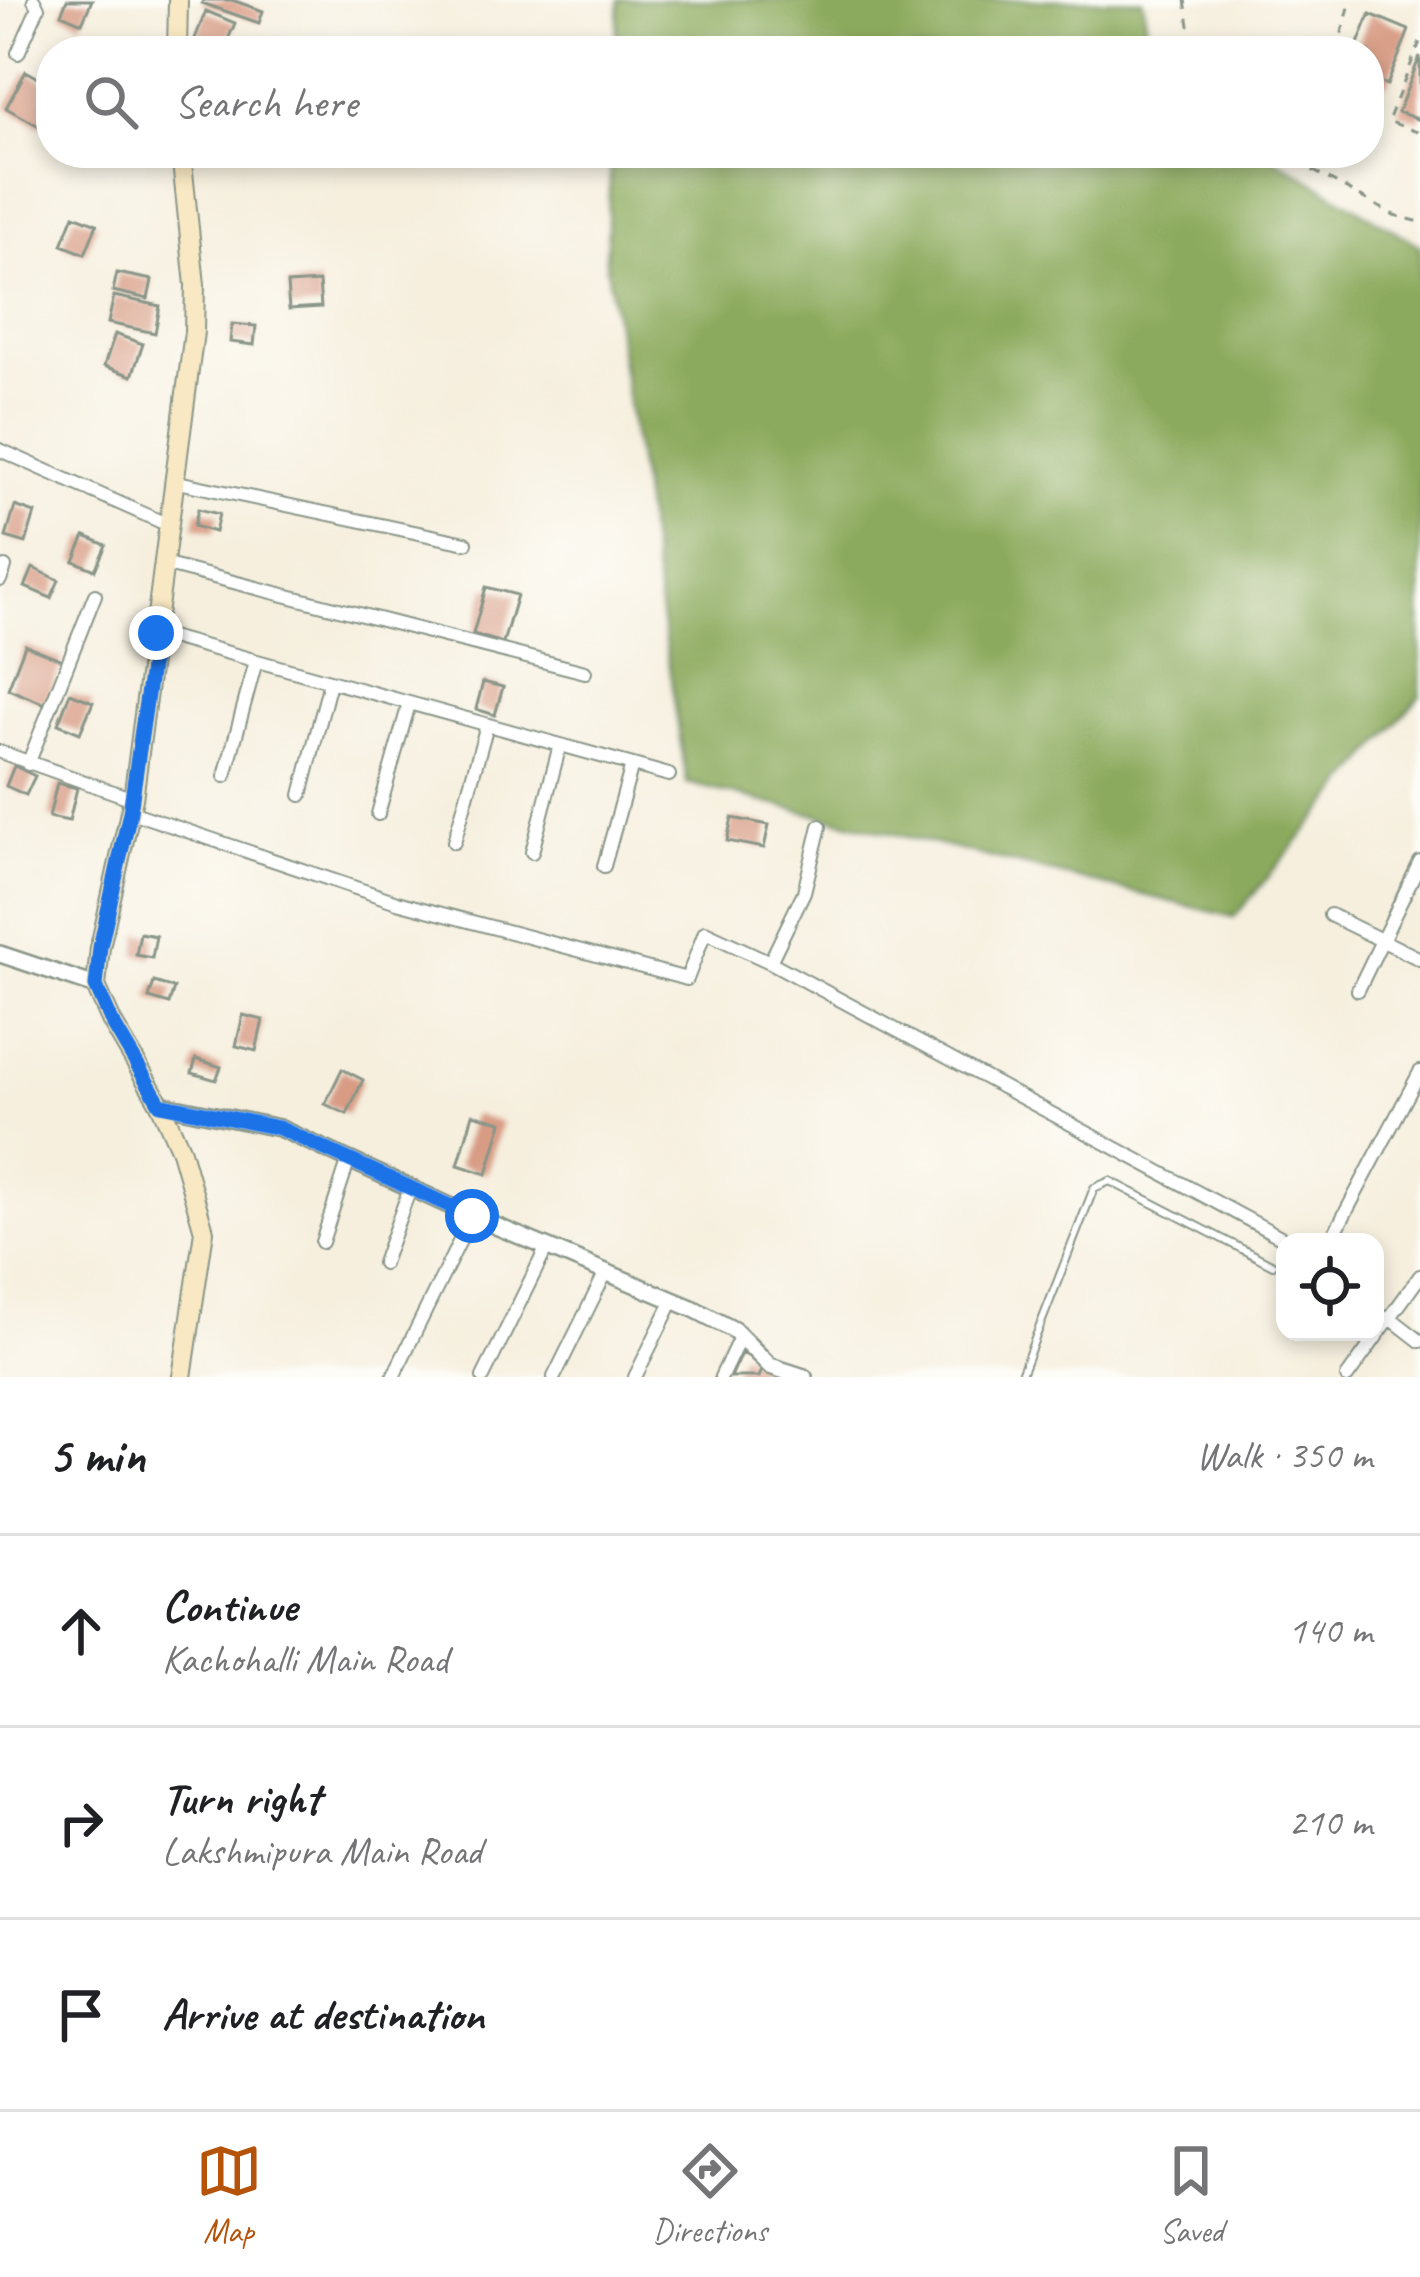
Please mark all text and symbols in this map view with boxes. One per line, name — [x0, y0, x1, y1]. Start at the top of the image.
search box — [36, 36, 1384, 168]
icon: search — [78, 69, 144, 135]
text: Search here — [174, 74, 357, 131]
route end — [129, 606, 183, 660]
route start — [445, 1189, 499, 1243]
map controls — [1276, 1233, 1384, 1341]
button: locate — [1276, 1233, 1384, 1341]
text: 5 min — [48, 1423, 145, 1487]
text: Walk · 350 m — [1196, 1431, 1372, 1480]
text: Continue — [162, 1578, 296, 1635]
icon: ahead — [48, 1598, 114, 1664]
text: 140 m — [1288, 1606, 1372, 1655]
text: Kachohalli Main Road — [162, 1635, 448, 1684]
text: Turn right — [162, 1770, 320, 1827]
icon: right — [48, 1790, 114, 1856]
text: 210 m — [1288, 1798, 1372, 1847]
text: Lakshmipura Main Road — [162, 1827, 482, 1876]
icon: arrive — [48, 1982, 114, 2048]
text: Arrive at destination — [162, 1986, 484, 2043]
tab: Map — [196, 2138, 262, 2252]
tab: Directions — [653, 2138, 767, 2252]
tab: Saved — [1158, 2138, 1224, 2252]

